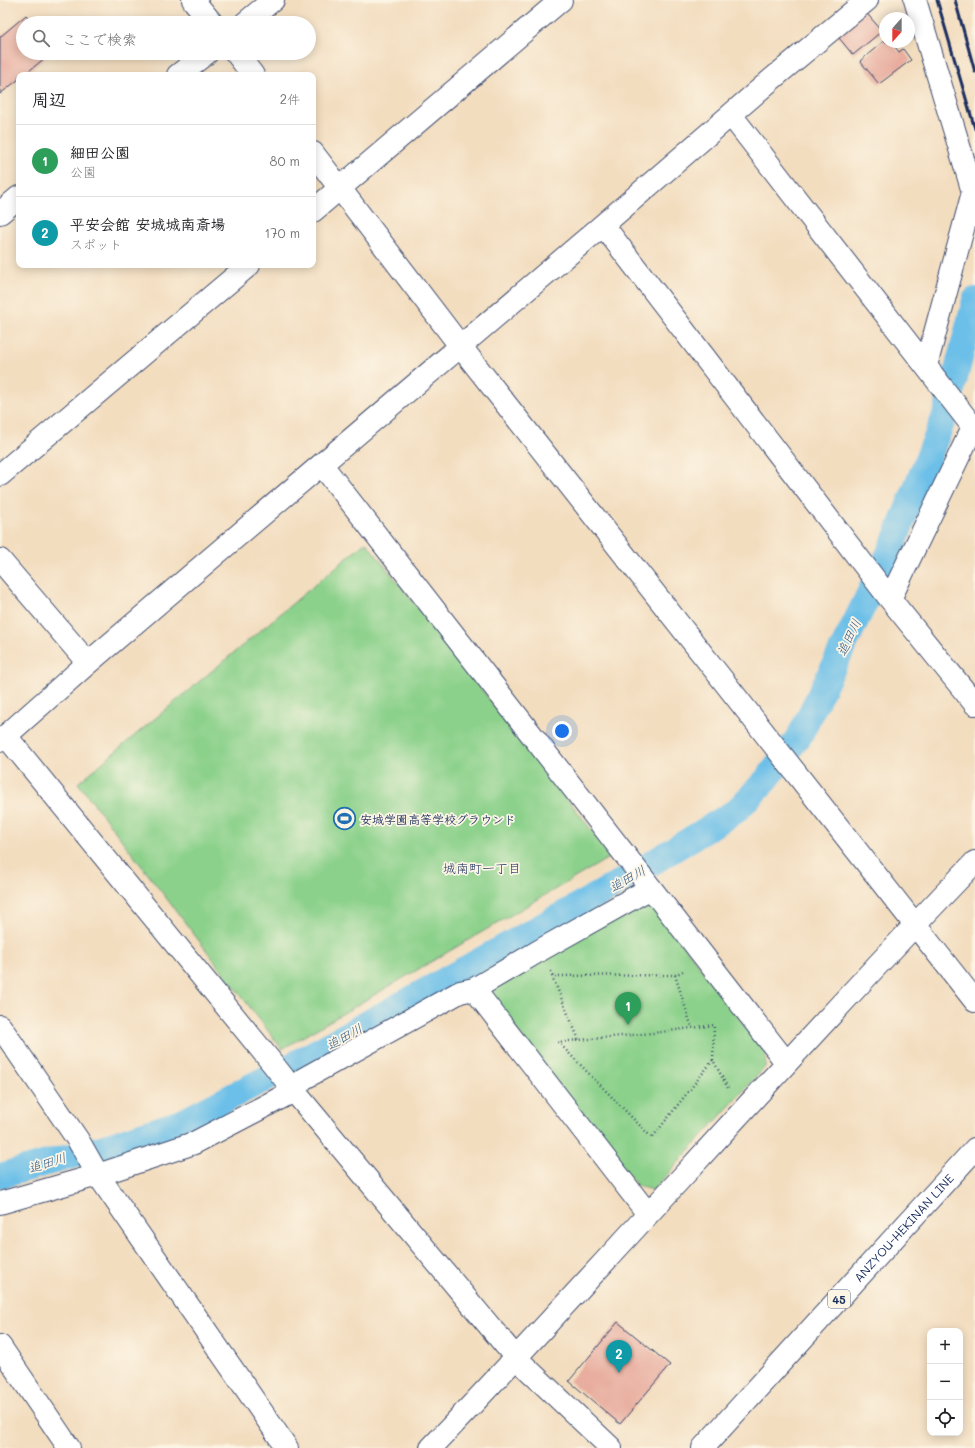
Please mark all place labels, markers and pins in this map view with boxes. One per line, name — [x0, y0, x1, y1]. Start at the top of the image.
sports icon: 安城学園高等学校グラウンド — [332, 806, 358, 832]
place label: 安城学園高等学校グラウンド — [360, 811, 516, 827]
pin: 1 — [615, 992, 641, 1025]
pin: 2 — [606, 1340, 632, 1373]

